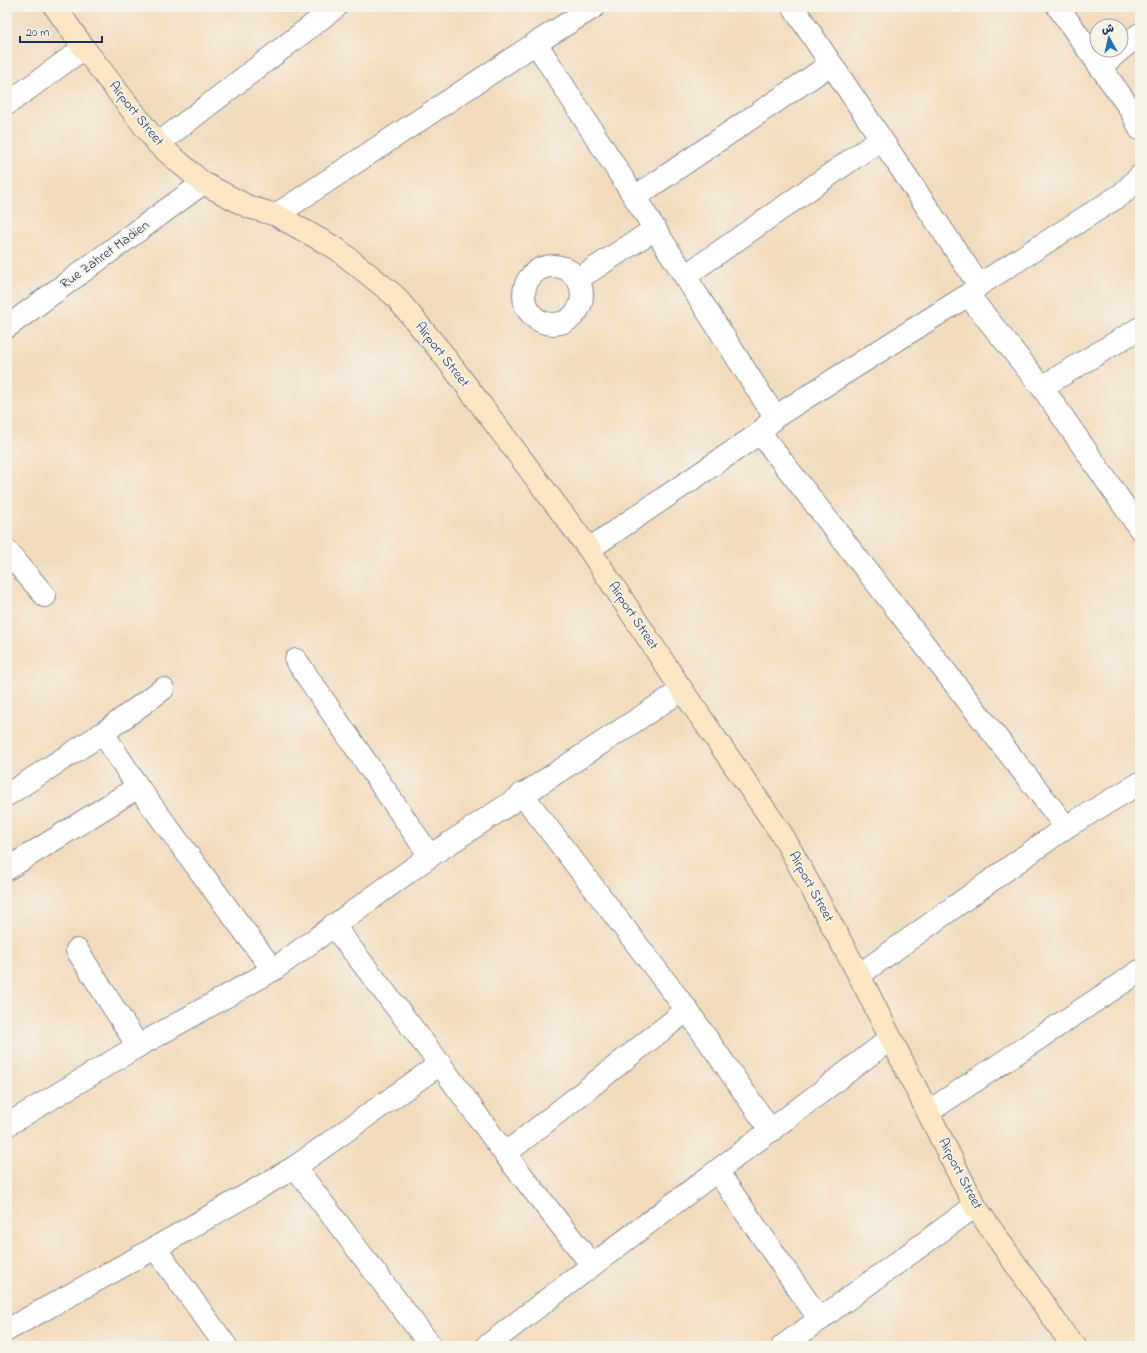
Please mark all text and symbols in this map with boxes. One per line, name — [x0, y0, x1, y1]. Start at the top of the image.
scale bar — [20, 18, 102, 44]
north arrow — [1089, 18, 1129, 58]
text: ش — [1101, 20, 1115, 38]
text: 20 m — [26, 24, 49, 42]
street label: Airport Street — [103, 77, 169, 151]
street label: Rue Zahret Madien — [56, 215, 154, 295]
street label: Airport Street — [410, 318, 475, 393]
street label: Airport Street — [602, 578, 664, 655]
street label: Airport Street — [783, 848, 839, 927]
street label: Airport Street — [932, 1135, 988, 1214]

